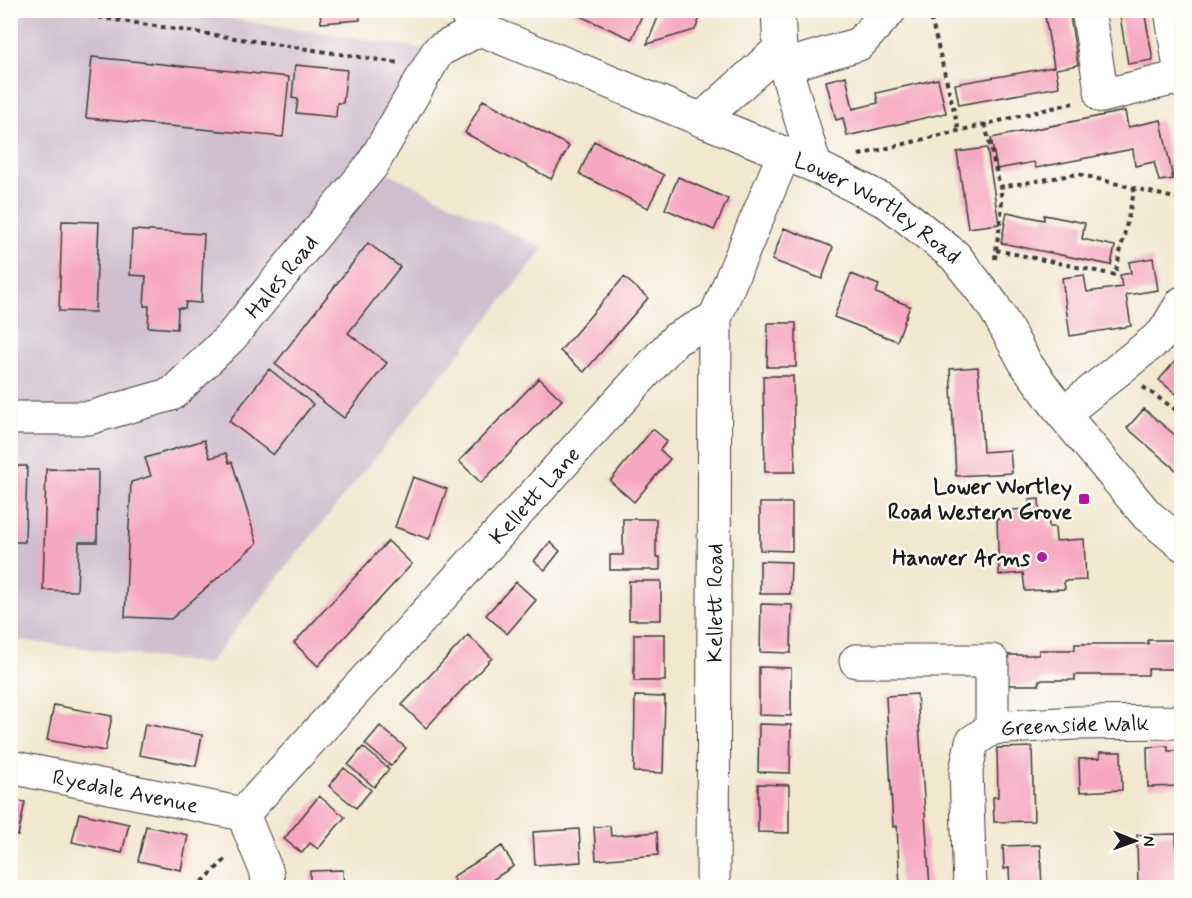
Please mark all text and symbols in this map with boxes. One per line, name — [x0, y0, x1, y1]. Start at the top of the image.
street label: Lower Wortley Road — [790, 147, 966, 271]
street label: Hales Road — [240, 230, 325, 325]
street label: Kellett Lane — [484, 441, 587, 551]
place label: Lower Wortley Road Western Grove — [888, 474, 1072, 527]
marker: Lower Wortley Road Western Grove — [1077, 492, 1091, 506]
street label: Kellett Road — [702, 543, 730, 663]
place label: Hanover Arms — [892, 545, 1030, 573]
marker: Hanover Arms — [1035, 550, 1049, 564]
street label: Greenside Walk — [1000, 710, 1149, 743]
street label: Ryedale Avenue — [50, 764, 201, 821]
north arrow — [1105, 811, 1165, 871]
text: N — [1138, 836, 1159, 847]

